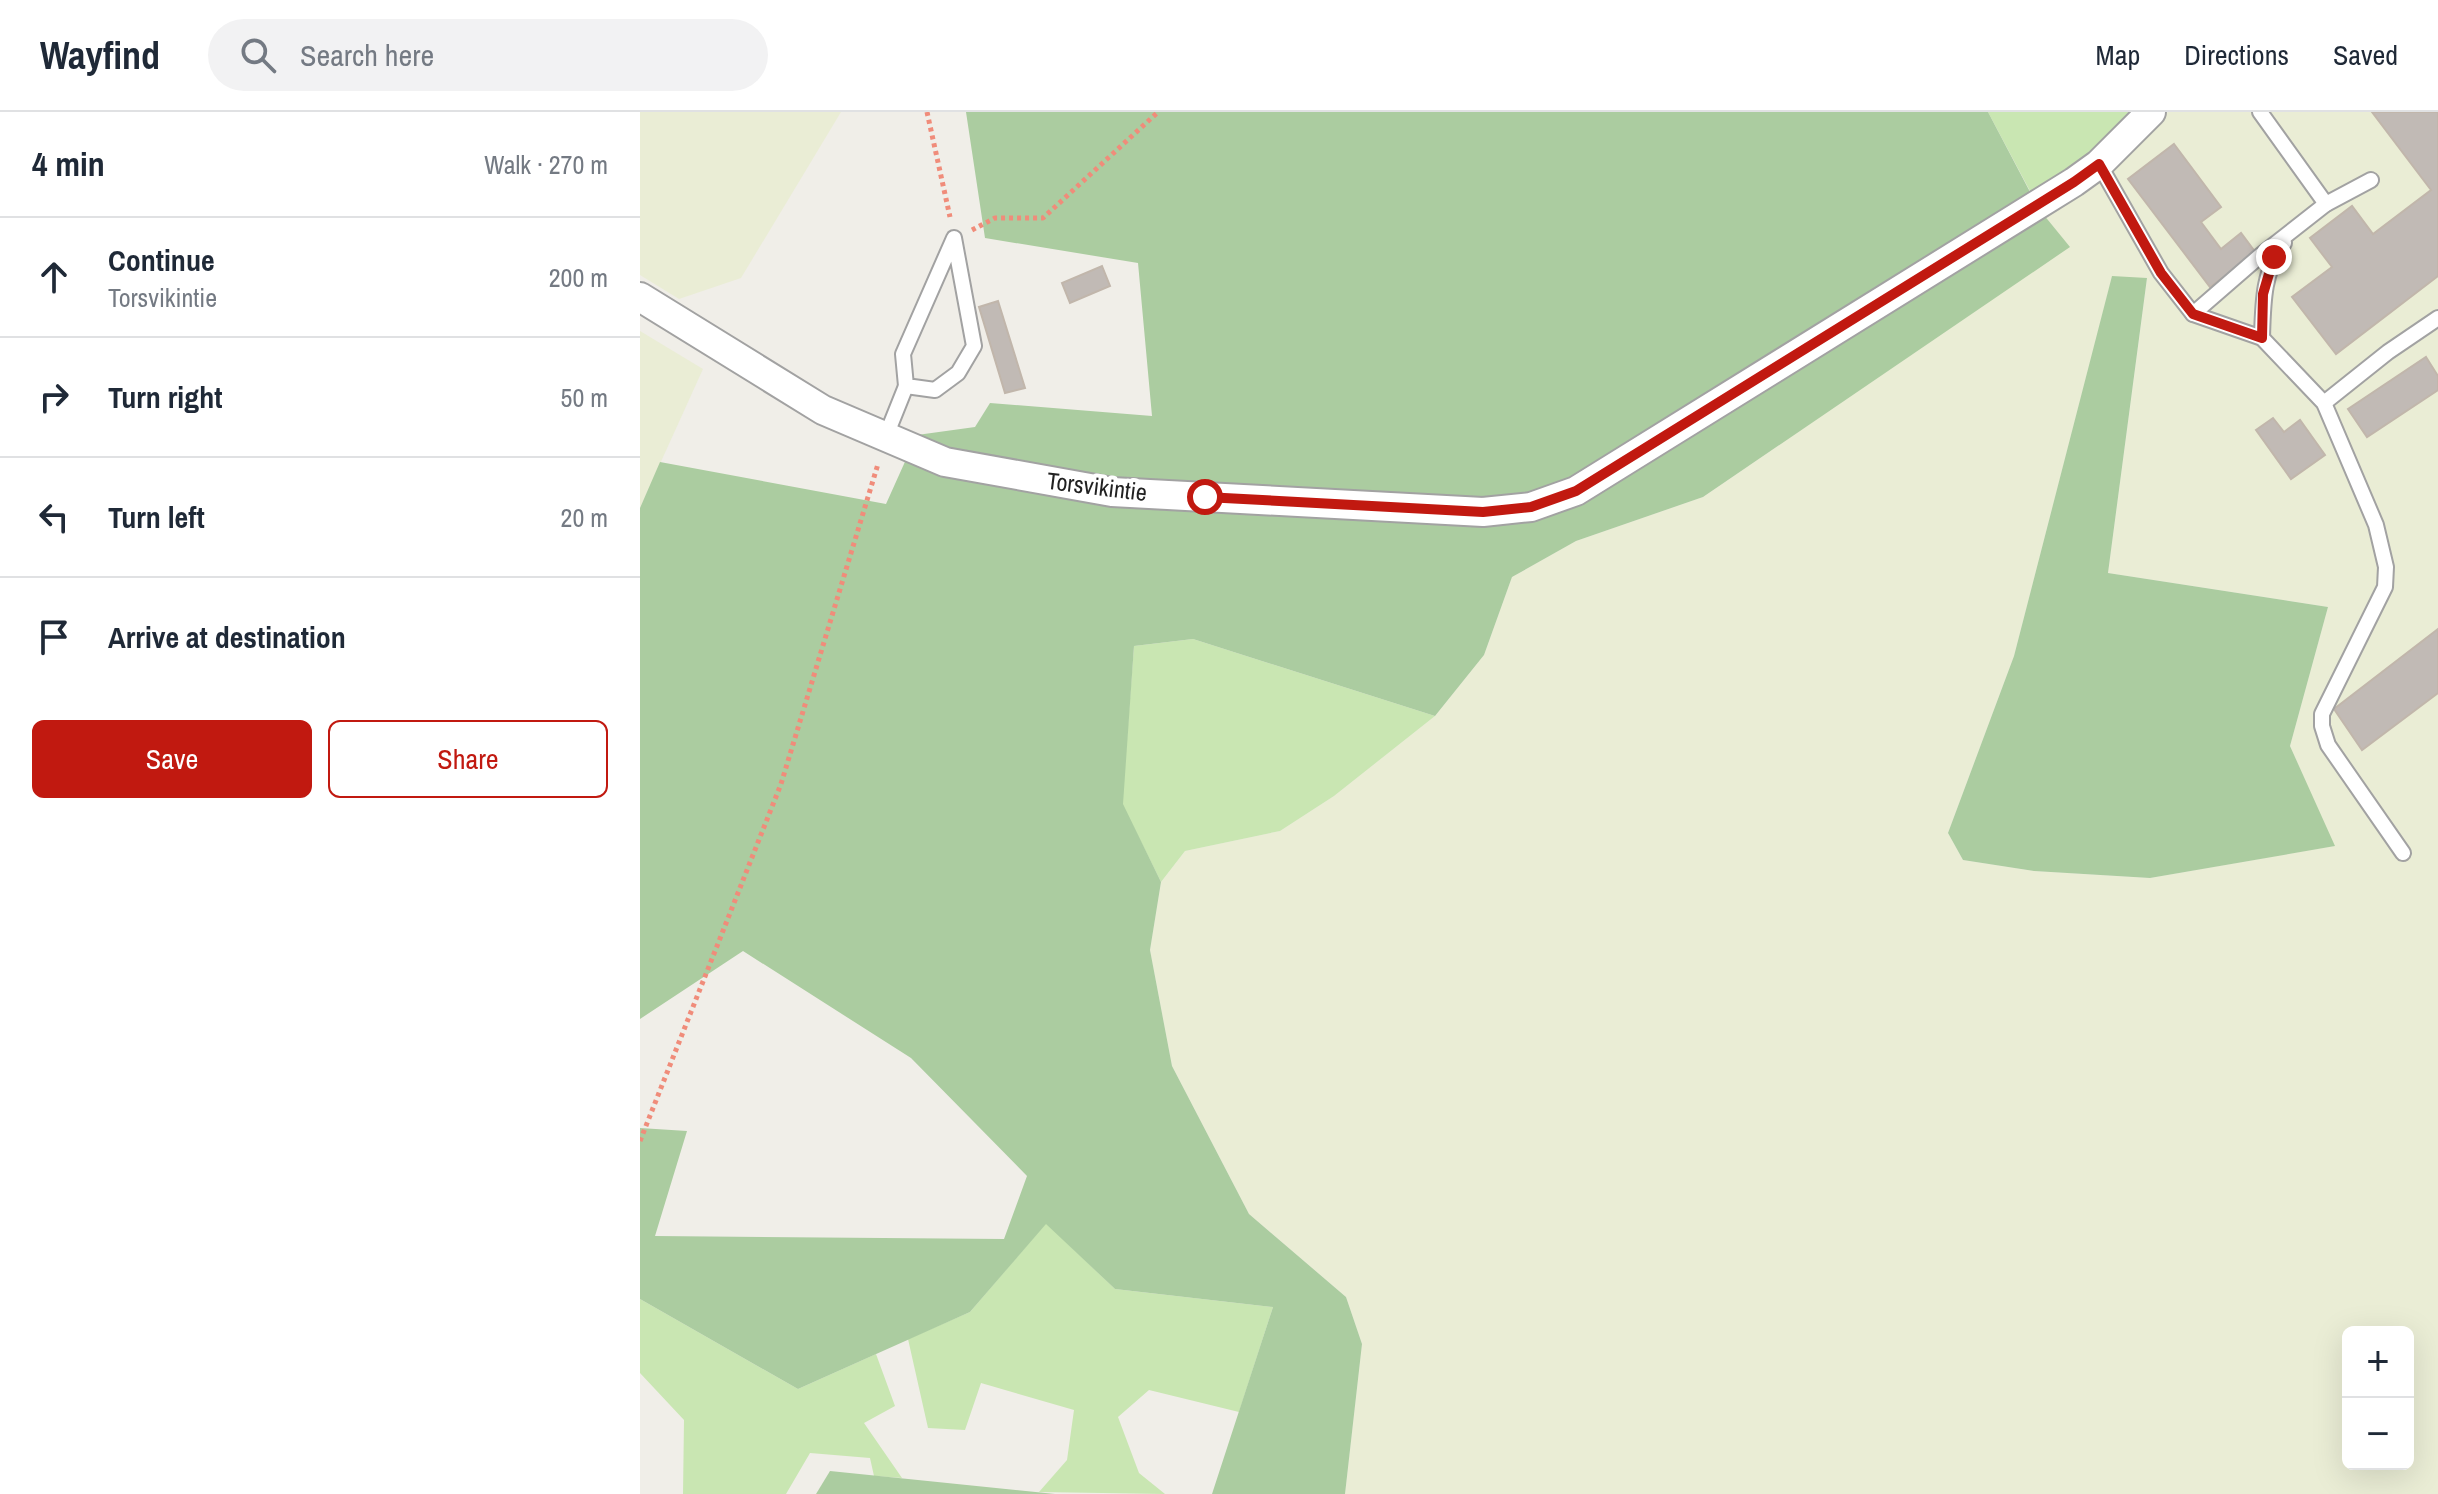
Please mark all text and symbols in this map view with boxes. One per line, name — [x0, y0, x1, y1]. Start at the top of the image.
search box — [208, 19, 768, 91]
text: Wayfind — [40, 30, 160, 81]
icon: search — [236, 33, 280, 77]
text: Search here — [300, 35, 434, 75]
text: Map — [2096, 36, 2140, 74]
text: Directions — [2184, 36, 2289, 74]
text: Saved — [2333, 36, 2398, 74]
text: 4 min — [32, 141, 105, 187]
text: Walk · 270 m — [484, 147, 608, 182]
route end — [2256, 239, 2292, 275]
text: Continue — [108, 240, 215, 280]
icon: ahead — [32, 255, 76, 299]
text: 200 m — [549, 260, 608, 295]
text: Torsvikintie — [108, 280, 217, 315]
icon: right — [32, 375, 76, 419]
text: Turn right — [108, 377, 222, 417]
text: 50 m — [561, 380, 608, 415]
street label: Torsvikintie — [1045, 464, 1149, 508]
route start — [1187, 479, 1223, 515]
icon: left — [32, 495, 76, 539]
text: Turn left — [108, 497, 205, 537]
text: 20 m — [561, 500, 608, 535]
icon: arrive — [32, 615, 76, 659]
text: Arrive at destination — [108, 617, 346, 657]
button: Save — [32, 720, 312, 798]
button: Share — [328, 720, 608, 798]
map controls — [2342, 1326, 2414, 1470]
button: + — [2342, 1326, 2414, 1398]
button: − — [2342, 1398, 2414, 1470]

